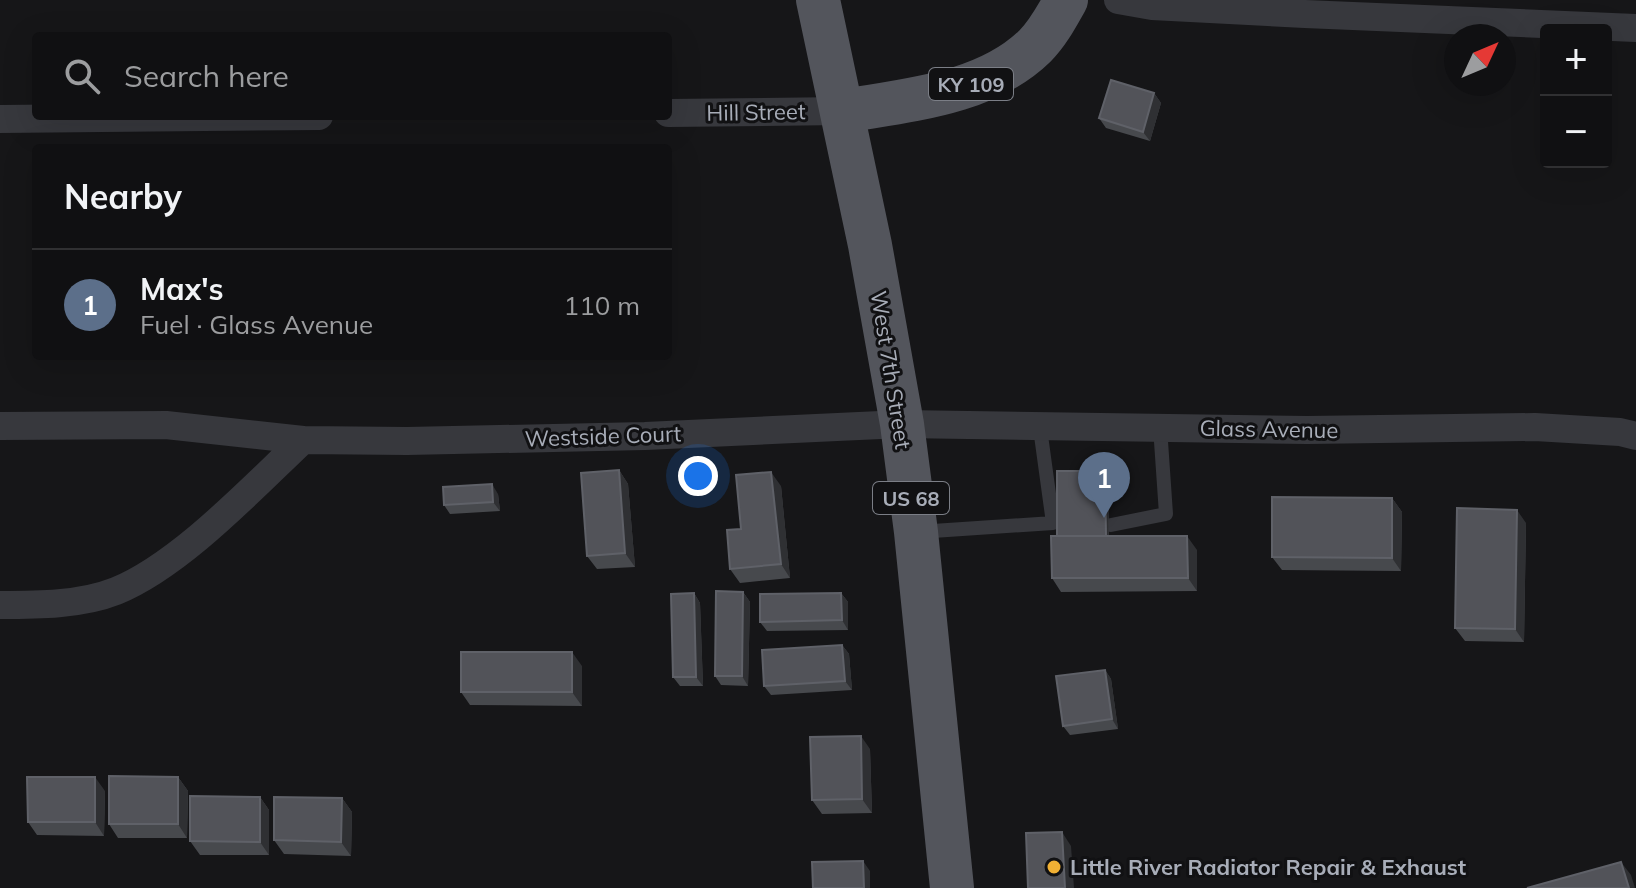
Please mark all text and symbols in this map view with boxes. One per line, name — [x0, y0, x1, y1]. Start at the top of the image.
north arrow — [1444, 24, 1516, 96]
map controls — [1540, 24, 1612, 168]
button: + — [1540, 24, 1612, 96]
search box — [32, 32, 672, 120]
icon: search — [60, 54, 104, 98]
text: Search here — [124, 57, 289, 95]
road number: KY 109 — [929, 68, 1013, 100]
button: − — [1540, 96, 1612, 168]
street label: Hill Street — [706, 97, 806, 127]
text: Nearby — [64, 175, 182, 218]
text: Max's — [140, 270, 224, 308]
text: 1 — [82, 289, 98, 322]
text: 110 m — [564, 289, 640, 322]
street label: West 7th Street — [865, 289, 917, 451]
text: Fuel · Glass Avenue — [140, 308, 373, 341]
street label: Glass Avenue — [1199, 414, 1339, 444]
street label: Westside Court — [524, 419, 682, 453]
pin: 1 — [1078, 452, 1130, 518]
your location — [678, 456, 718, 496]
road number: US 68 — [873, 482, 949, 514]
place label: Little River Radiator Repair & Exhaust — [1070, 853, 1466, 881]
marker: Little River Radiator Repair & Exhaust — [1045, 858, 1063, 876]

